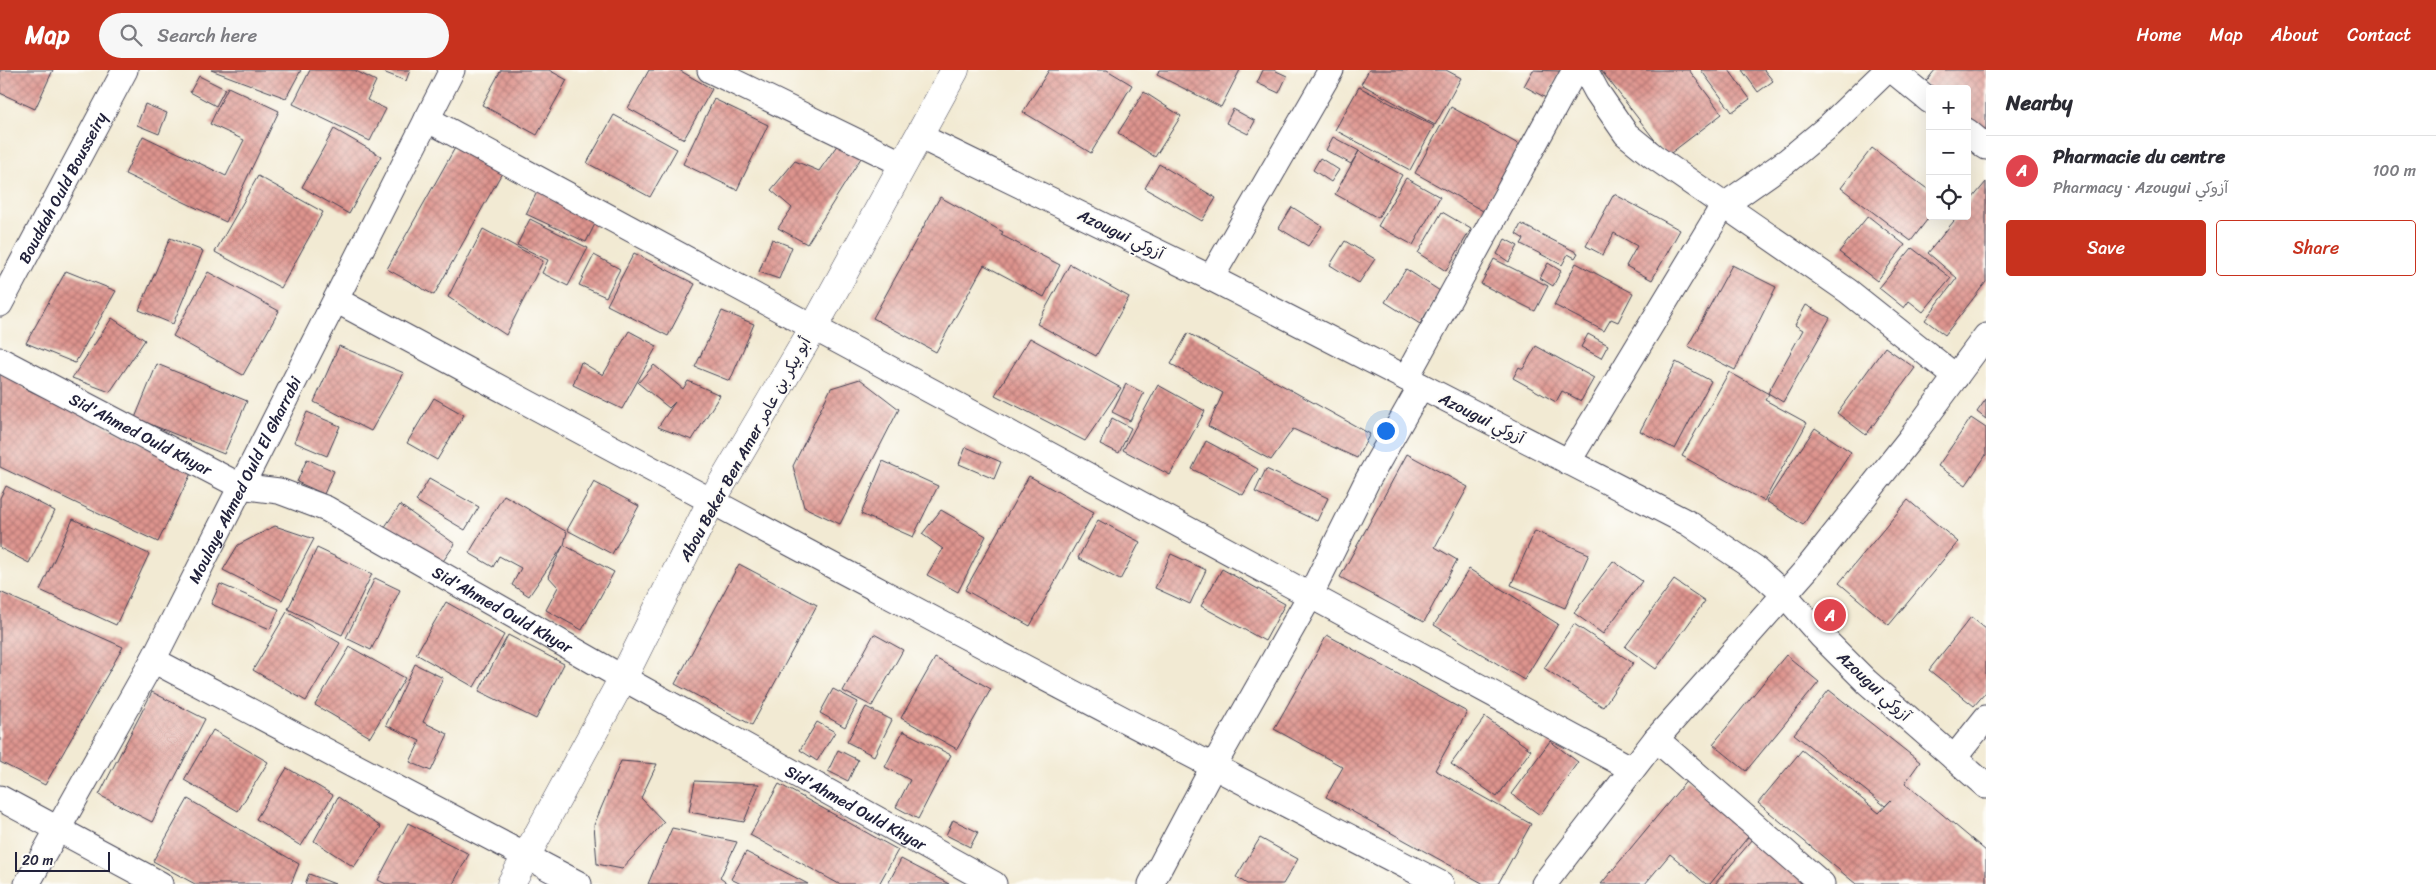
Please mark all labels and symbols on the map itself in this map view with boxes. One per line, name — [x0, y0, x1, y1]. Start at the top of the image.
street label: Bouddah Ould Bousseiry — [10, 106, 115, 269]
street label: Azougui آزوكي — [1072, 200, 1170, 268]
street label: Abou Beker Ben Amer أبو بيكر بن عامر — [670, 331, 819, 568]
street label: Moulaye Ahmed Ould El Gharrabi — [180, 370, 309, 589]
street label: Azougui آزوكي — [1433, 383, 1531, 453]
street label: Sid'Ahmed Ould Khyar — [64, 384, 219, 484]
your location — [1373, 418, 1399, 444]
street label: Sid'Ahmed Ould Khyar — [427, 558, 580, 662]
pin: A — [1814, 596, 1846, 634]
street label: Azougui آزوكي — [1829, 643, 1919, 729]
street label: Sid'Ahmed Ould Khyar — [780, 756, 933, 859]
scale bar — [15, 849, 110, 872]

